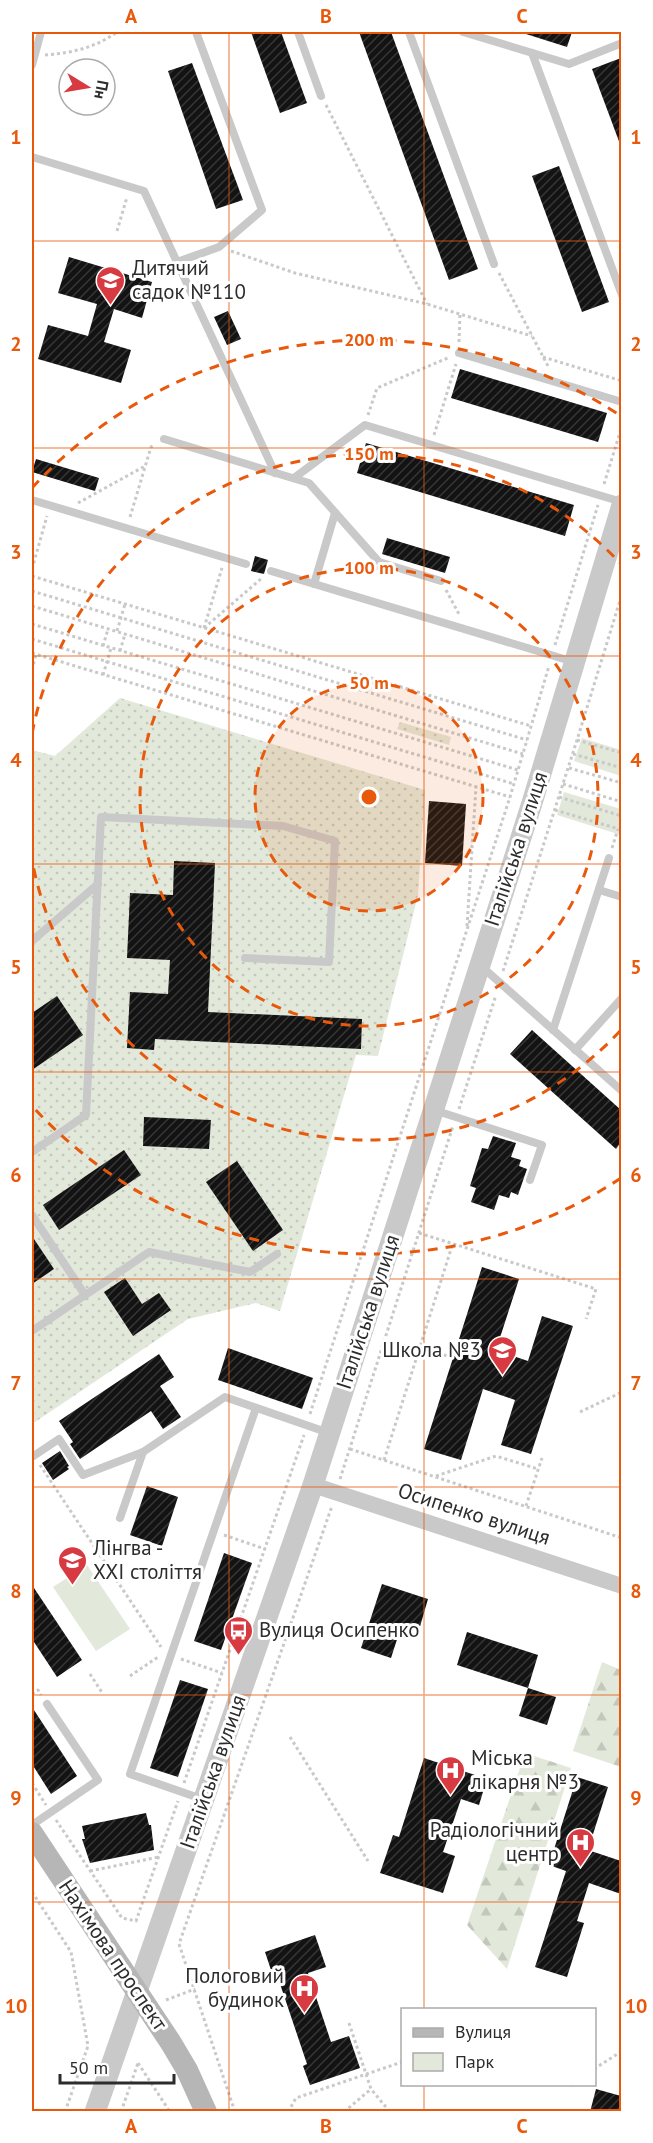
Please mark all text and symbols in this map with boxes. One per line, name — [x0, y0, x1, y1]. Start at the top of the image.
text: A — [125, 3, 138, 29]
text: B — [320, 3, 332, 29]
text: C — [516, 3, 528, 29]
north arrow — [57, 57, 117, 117]
text: Пн — [90, 79, 113, 101]
text: 1 — [10, 124, 22, 150]
text: 1 — [630, 124, 642, 150]
place label: Дитячий садок №110 — [132, 254, 246, 305]
school or university icon: Дитячий садок №110 — [95, 264, 127, 306]
text: 200 m — [344, 328, 394, 351]
text: 2 — [10, 331, 22, 357]
text: 2 — [630, 331, 642, 357]
text: 150 m — [344, 442, 394, 465]
text: 3 — [10, 539, 22, 565]
text: 3 — [630, 539, 642, 565]
text: 100 m — [344, 556, 394, 579]
text: 50 m — [349, 671, 389, 694]
text: 4 — [10, 747, 22, 773]
text: 4 — [630, 747, 642, 773]
street label: Італійська вулиця — [478, 768, 553, 930]
centre of rings — [359, 787, 379, 807]
text: 5 — [10, 954, 22, 980]
text: 5 — [630, 954, 642, 980]
text: 6 — [10, 1162, 22, 1188]
text: 6 — [630, 1162, 642, 1188]
street label: Італійська вулиця — [330, 1231, 405, 1393]
school or university icon: Школа №3 — [486, 1334, 518, 1376]
place label: Школа №3 — [382, 1336, 481, 1363]
text: 7 — [10, 1370, 22, 1396]
text: 7 — [630, 1370, 642, 1396]
street label: Осипенко вулиця — [395, 1476, 554, 1551]
place label: Лінгва - XXI століття — [92, 1534, 202, 1585]
school or university icon: Лінгва - XXI століття — [56, 1544, 88, 1586]
text: 8 — [10, 1578, 22, 1604]
text: 8 — [630, 1578, 642, 1604]
bus stop icon: Вулиця Осипенко — [222, 1614, 254, 1656]
place label: Вулиця Осипенко — [259, 1616, 419, 1643]
street label: Італійська вулиця — [174, 1691, 252, 1852]
place label: Міська лікарня №3 — [470, 1744, 579, 1795]
hospital icon: Міська лікарня №3 — [434, 1754, 466, 1796]
text: 9 — [10, 1785, 22, 1811]
text: 9 — [630, 1785, 642, 1811]
place label: Радіологічний центр — [430, 1816, 559, 1867]
hospital icon: Радіологічний центр — [564, 1826, 596, 1868]
street label: Нахімова проспект — [53, 1874, 174, 2036]
place label: Пологовий будинок — [185, 1962, 284, 2013]
hospital icon: Пологовий будинок — [289, 1972, 321, 2014]
text: 10 — [5, 1993, 27, 2019]
text: 10 — [625, 1993, 647, 2019]
legend — [401, 2008, 596, 2086]
text: Вулиця — [455, 2020, 511, 2043]
scale bar — [60, 2047, 174, 2085]
text: Парк — [455, 2050, 495, 2073]
text: 50 m — [69, 2056, 108, 2079]
text: A — [125, 2113, 138, 2139]
text: B — [320, 2113, 332, 2139]
text: C — [516, 2113, 528, 2139]

